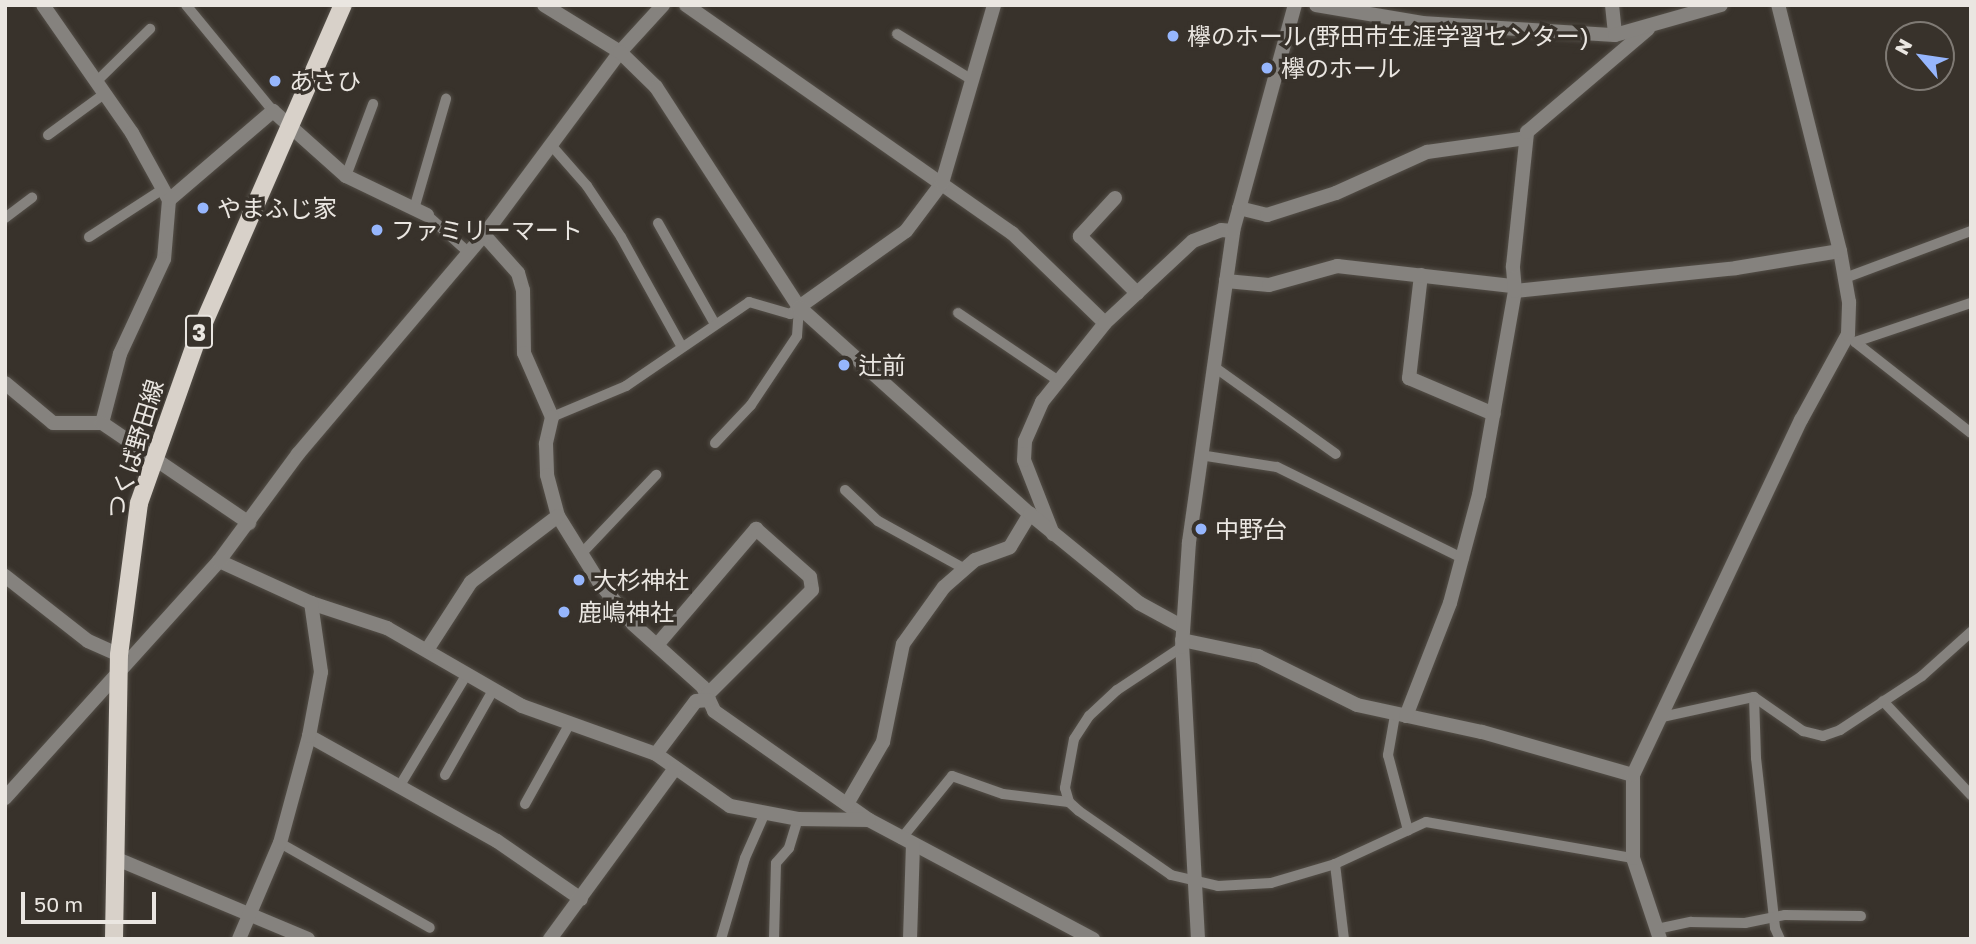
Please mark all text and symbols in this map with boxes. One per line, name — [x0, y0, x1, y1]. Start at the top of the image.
north arrow — [1885, 21, 1955, 91]
place label: 欅のホール(野田市生涯学習センター) — [1187, 22, 1589, 50]
marker: 欅のホール(野田市生涯学習センター) — [1165, 28, 1181, 44]
text: N — [1889, 35, 1917, 58]
place label: 欅のホール — [1281, 54, 1401, 82]
marker: 欅のホール — [1259, 60, 1275, 76]
place label: あさひ — [289, 67, 361, 95]
marker: あさひ — [267, 73, 283, 89]
place label: やまふじ家 — [217, 194, 337, 222]
marker: やまふじ家 — [195, 200, 211, 216]
place label: ファミリーマート — [391, 216, 583, 244]
marker: ファミリーマート — [369, 222, 385, 238]
road number: 3 — [183, 312, 215, 352]
place label: 辻前 — [858, 351, 906, 379]
marker: 辻前 — [836, 357, 852, 373]
street label: つくば野田線 — [99, 376, 169, 522]
place label: 中野台 — [1215, 515, 1287, 543]
marker: 中野台 — [1193, 521, 1209, 537]
place label: 大杉神社 — [593, 566, 689, 594]
marker: 大杉神社 — [571, 572, 587, 588]
place label: 鹿嶋神社 — [578, 598, 674, 626]
marker: 鹿嶋神社 — [556, 604, 572, 620]
scale bar — [24, 878, 159, 922]
text: 50 m — [34, 891, 83, 917]

